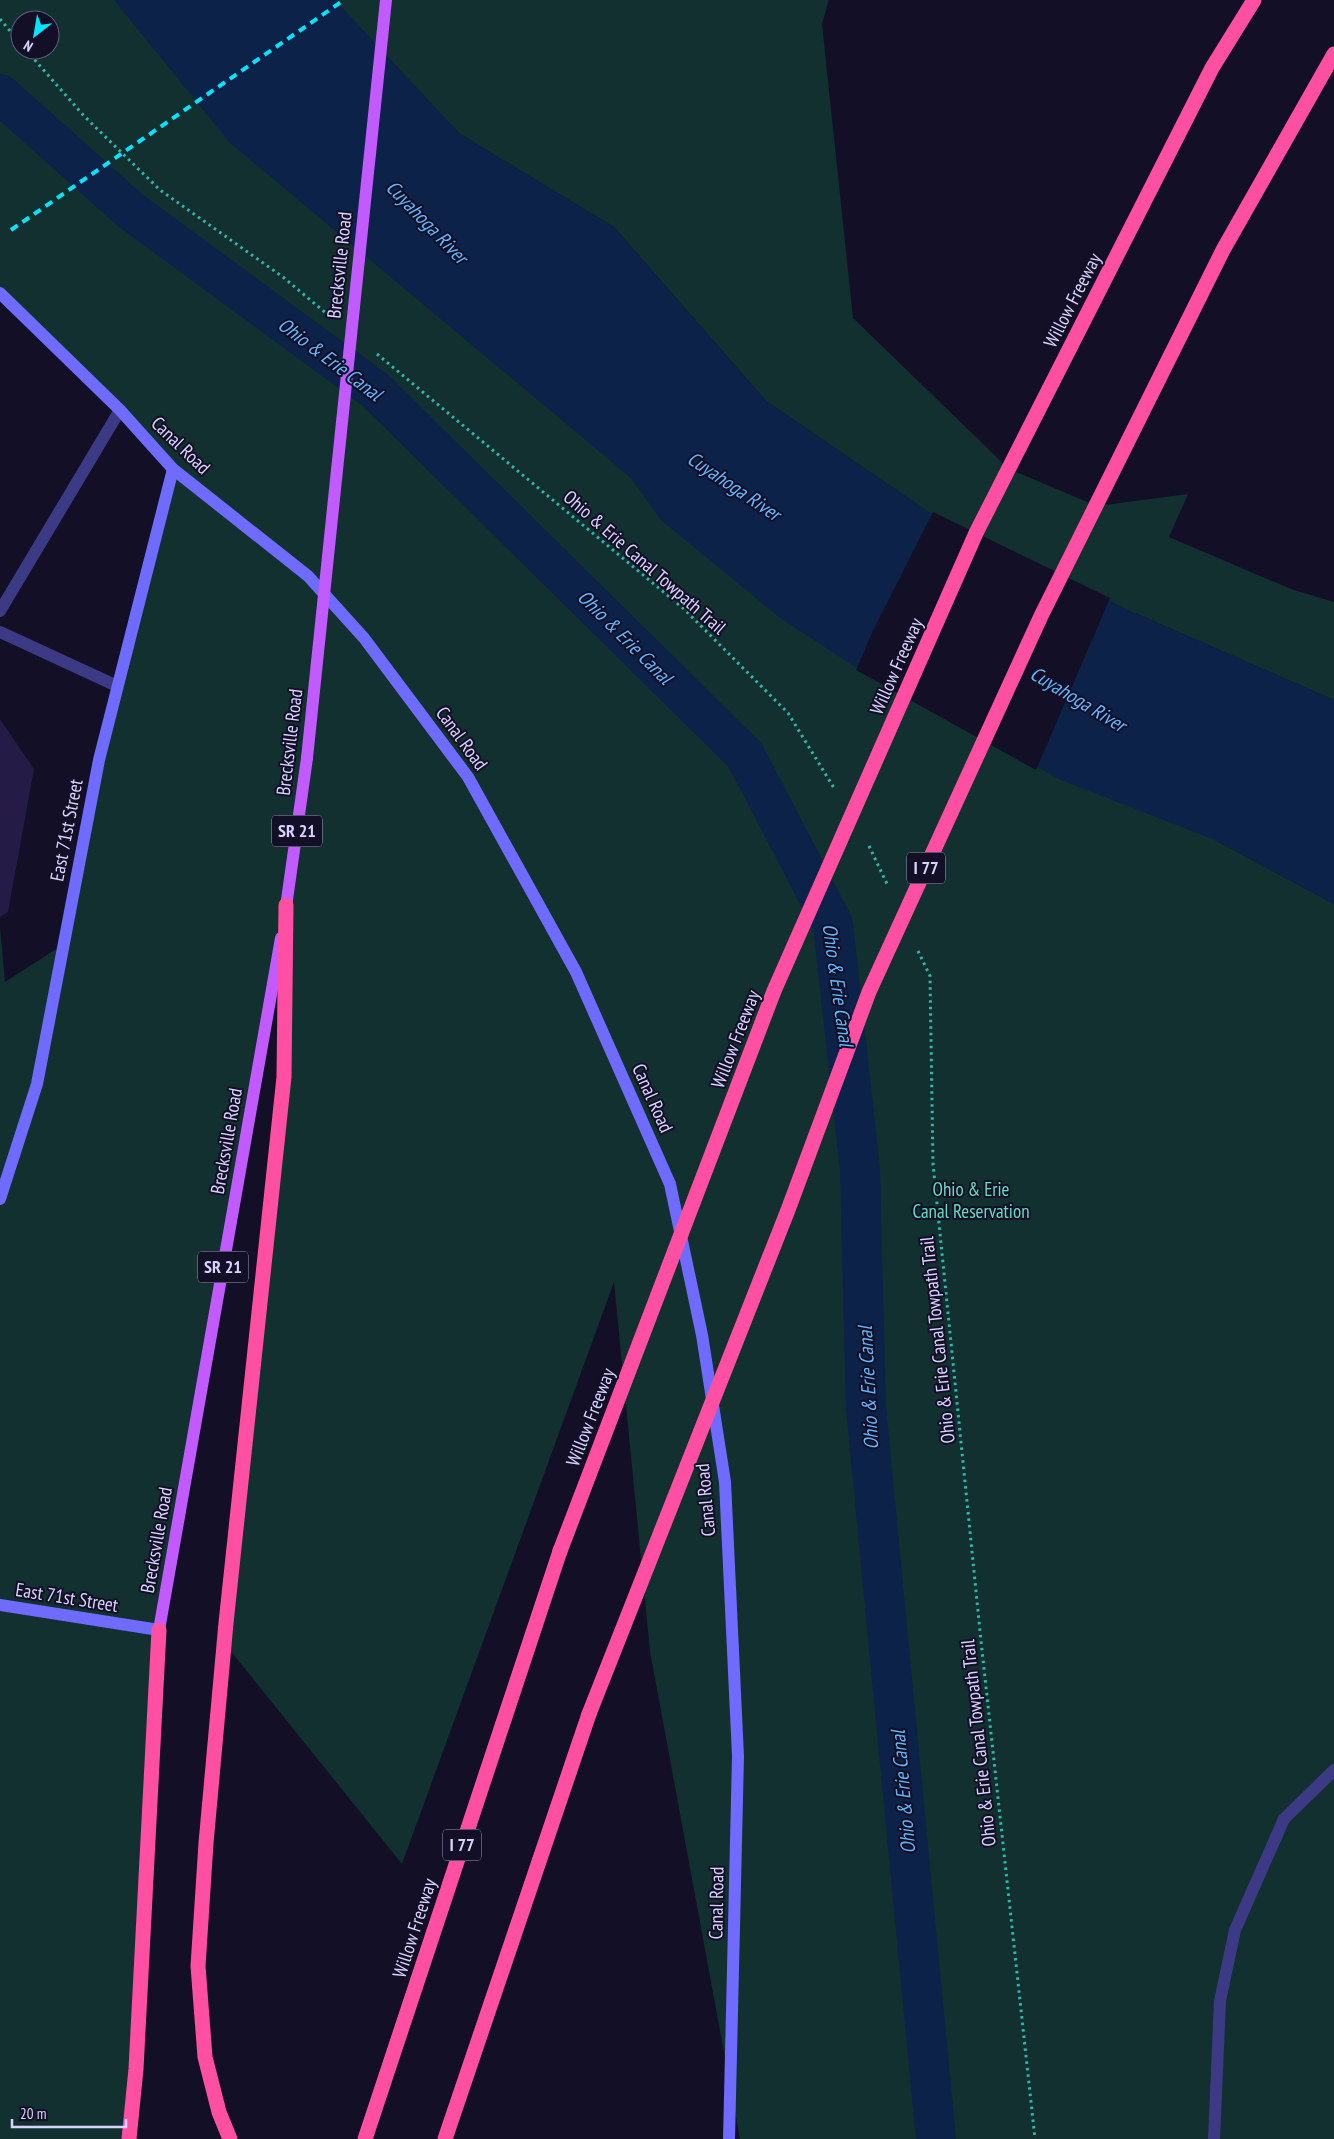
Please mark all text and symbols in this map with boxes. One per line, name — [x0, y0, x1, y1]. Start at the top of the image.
north arrow — [10, 10, 60, 60]
text: N — [20, 36, 36, 56]
water label: Cuyahoga River — [381, 175, 475, 271]
street label: Brecksville Road — [321, 211, 357, 319]
street label: Willow Freeway — [1038, 248, 1106, 351]
water label: Ohio & Erie Canal — [273, 311, 389, 408]
street label: Canal Road — [146, 411, 216, 479]
water label: Cuyahoga River — [682, 445, 788, 528]
street label: Ohio & Erie Canal Towpath Trail — [559, 485, 731, 639]
water label: Ohio & Erie Canal — [573, 585, 677, 689]
street label: Willow Freeway — [864, 613, 928, 718]
water label: Cuyahoga River — [1025, 660, 1133, 739]
street label: Brecksville Road — [271, 687, 307, 797]
street label: Canal Road — [431, 701, 493, 775]
street label: East 71st Street — [44, 776, 88, 883]
road number: SR 21 — [272, 816, 322, 846]
road number: I 77 — [907, 852, 945, 884]
water label: Ohio & Erie Canal — [817, 922, 860, 1050]
street label: Willow Freeway — [705, 986, 765, 1091]
street label: Canal Road — [627, 1060, 679, 1136]
street label: Brecksville Road — [205, 1086, 247, 1196]
park label: Ohio & Erie Canal Reservation — [912, 1177, 1030, 1223]
street label: Ohio & Erie Canal Towpath Trail — [914, 1235, 960, 1445]
road number: SR 21 — [198, 1252, 248, 1282]
water label: Ohio & Erie Canal — [852, 1323, 884, 1450]
street label: Willow Freeway — [560, 1364, 620, 1469]
street label: Canal Road — [690, 1463, 720, 1537]
street label: Brecksville Road — [135, 1485, 177, 1595]
street label: East 71st Street — [14, 1577, 121, 1617]
street label: Ohio & Erie Canal Towpath Trail — [955, 1638, 1001, 1848]
water label: Ohio & Erie Canal — [884, 1727, 921, 1855]
road number: I 77 — [443, 1830, 481, 1860]
street label: Canal Road — [703, 1866, 729, 1940]
street label: Willow Freeway — [387, 1874, 442, 1981]
scale bar — [12, 2096, 126, 2128]
text: 20 m — [20, 2104, 46, 2123]

